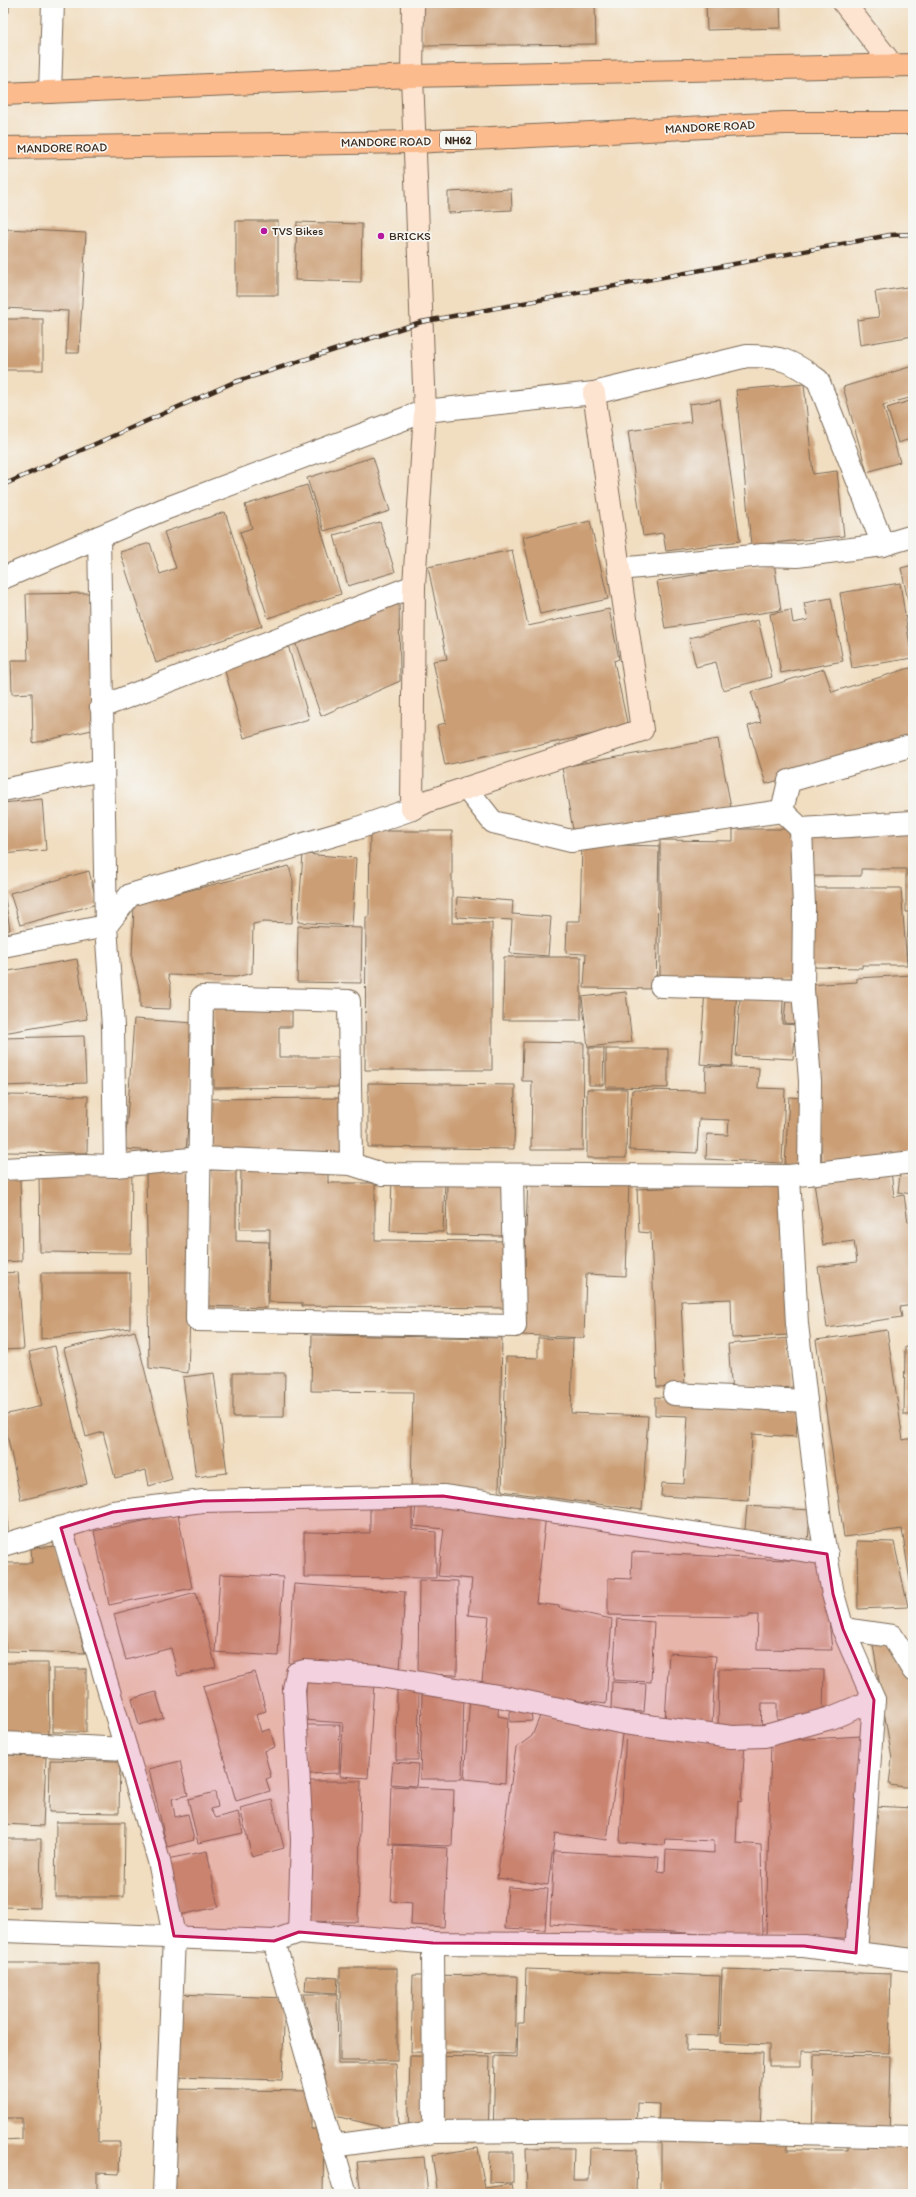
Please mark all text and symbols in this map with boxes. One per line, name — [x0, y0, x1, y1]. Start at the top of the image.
street label: MANDORE ROAD — [665, 118, 755, 136]
road number: NH62 — [440, 131, 476, 149]
street label: MANDORE ROAD — [341, 134, 431, 150]
street label: MANDORE ROAD — [17, 140, 107, 156]
place label: TVS Bikes — [272, 224, 323, 238]
marker: TVS Bikes — [259, 226, 269, 236]
place label: BRICKS — [389, 229, 431, 243]
marker: BRICKS — [376, 231, 386, 241]

